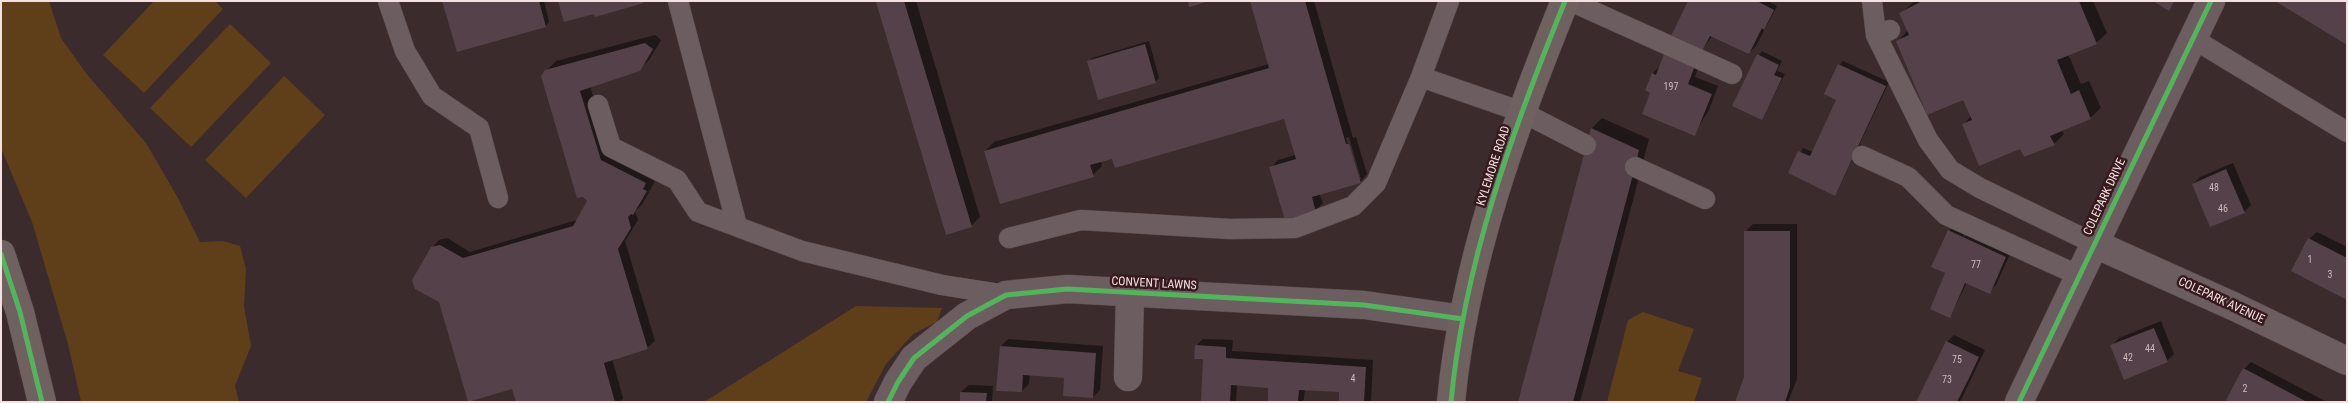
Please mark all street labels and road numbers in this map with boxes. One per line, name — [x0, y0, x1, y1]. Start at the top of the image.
street label: KYLEMORE ROAD — [1474, 124, 1514, 208]
street label: COLEPARK DRIVE — [2081, 156, 2129, 238]
street label: CONVENT LAWNS — [1111, 275, 1197, 293]
street label: COLEPARK AVENUE — [2176, 275, 2266, 327]

